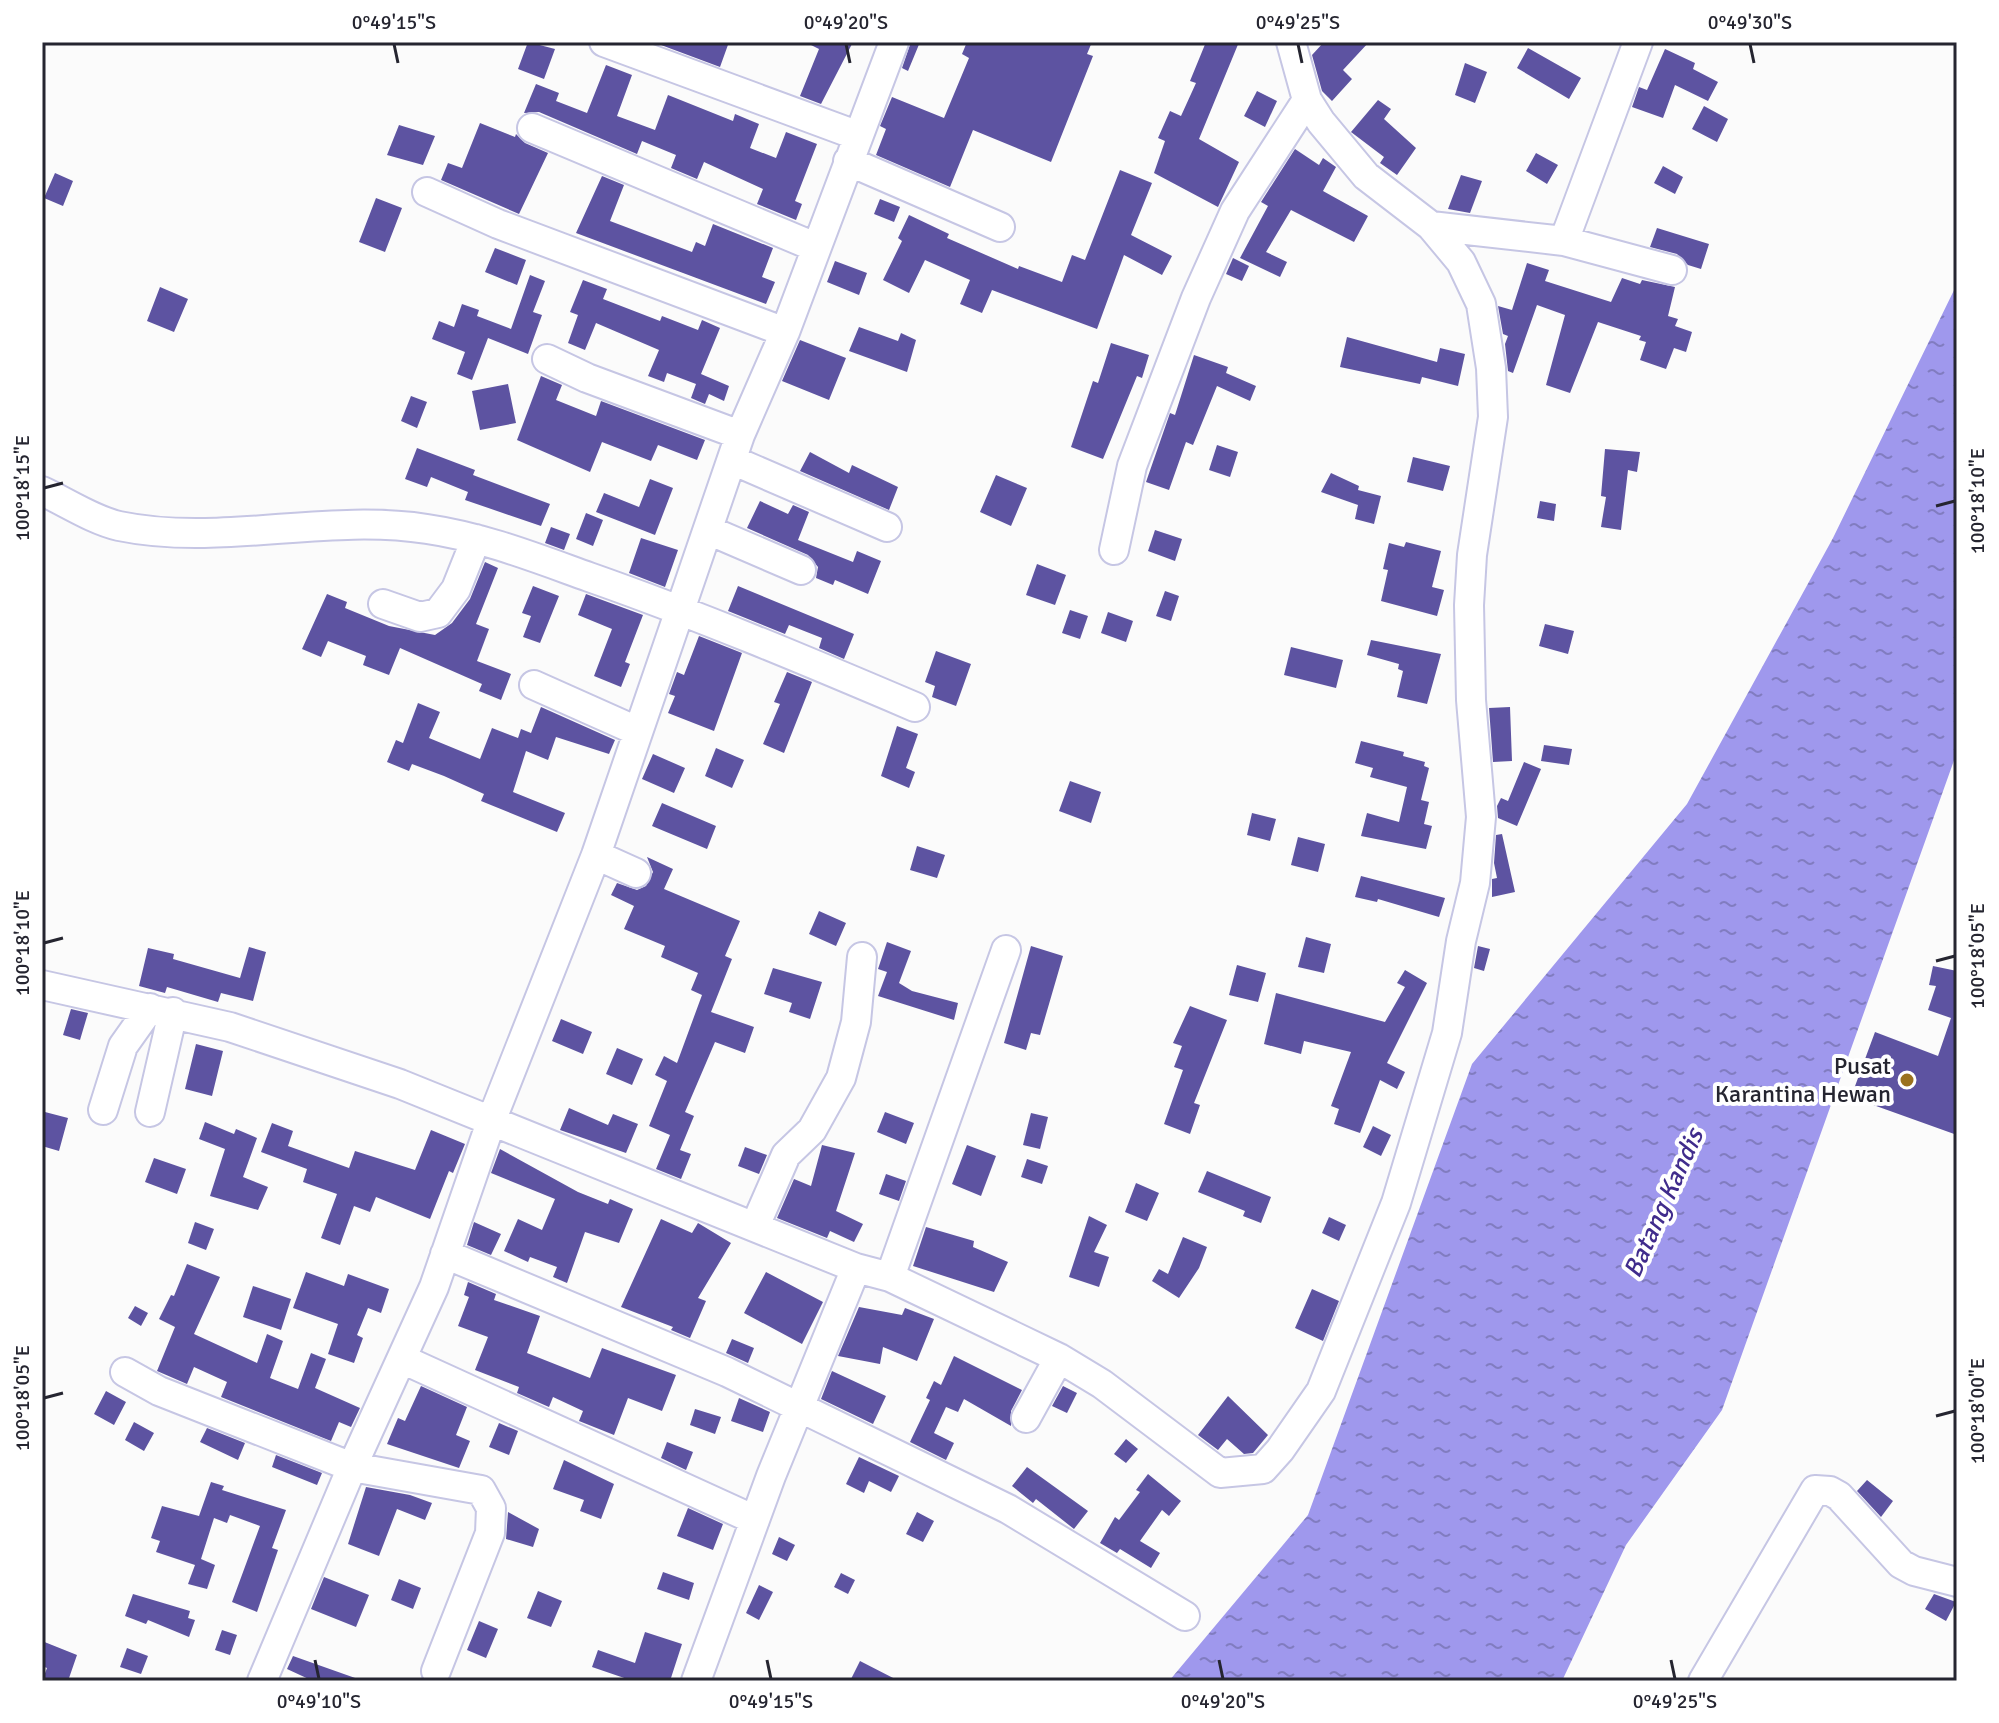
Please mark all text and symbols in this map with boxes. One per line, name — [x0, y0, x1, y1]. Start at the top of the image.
text: 0°49'15"S — [352, 10, 436, 35]
text: 0°49'20"S — [804, 10, 888, 35]
text: 0°49'25"S — [1256, 10, 1340, 35]
text: 0°49'30"S — [1708, 10, 1792, 35]
text: 100°18'15"E — [10, 435, 35, 541]
text: 100°18'10"E — [1965, 448, 1990, 554]
text: 100°18'10"E — [10, 890, 35, 996]
text: 100°18'05"E — [1965, 903, 1990, 1009]
place label: Pusat Karantina Hewan — [1715, 1051, 1891, 1109]
marker: Pusat Karantina Hewan — [1898, 1071, 1916, 1089]
water label: Batang Kandis — [1617, 1122, 1712, 1283]
text: 100°18'05"E — [10, 1345, 35, 1451]
text: 100°18'00"E — [1965, 1358, 1990, 1464]
text: 0°49'10"S — [277, 1689, 361, 1714]
text: 0°49'15"S — [729, 1689, 813, 1714]
text: 0°49'20"S — [1181, 1689, 1265, 1714]
text: 0°49'25"S — [1633, 1689, 1717, 1714]

